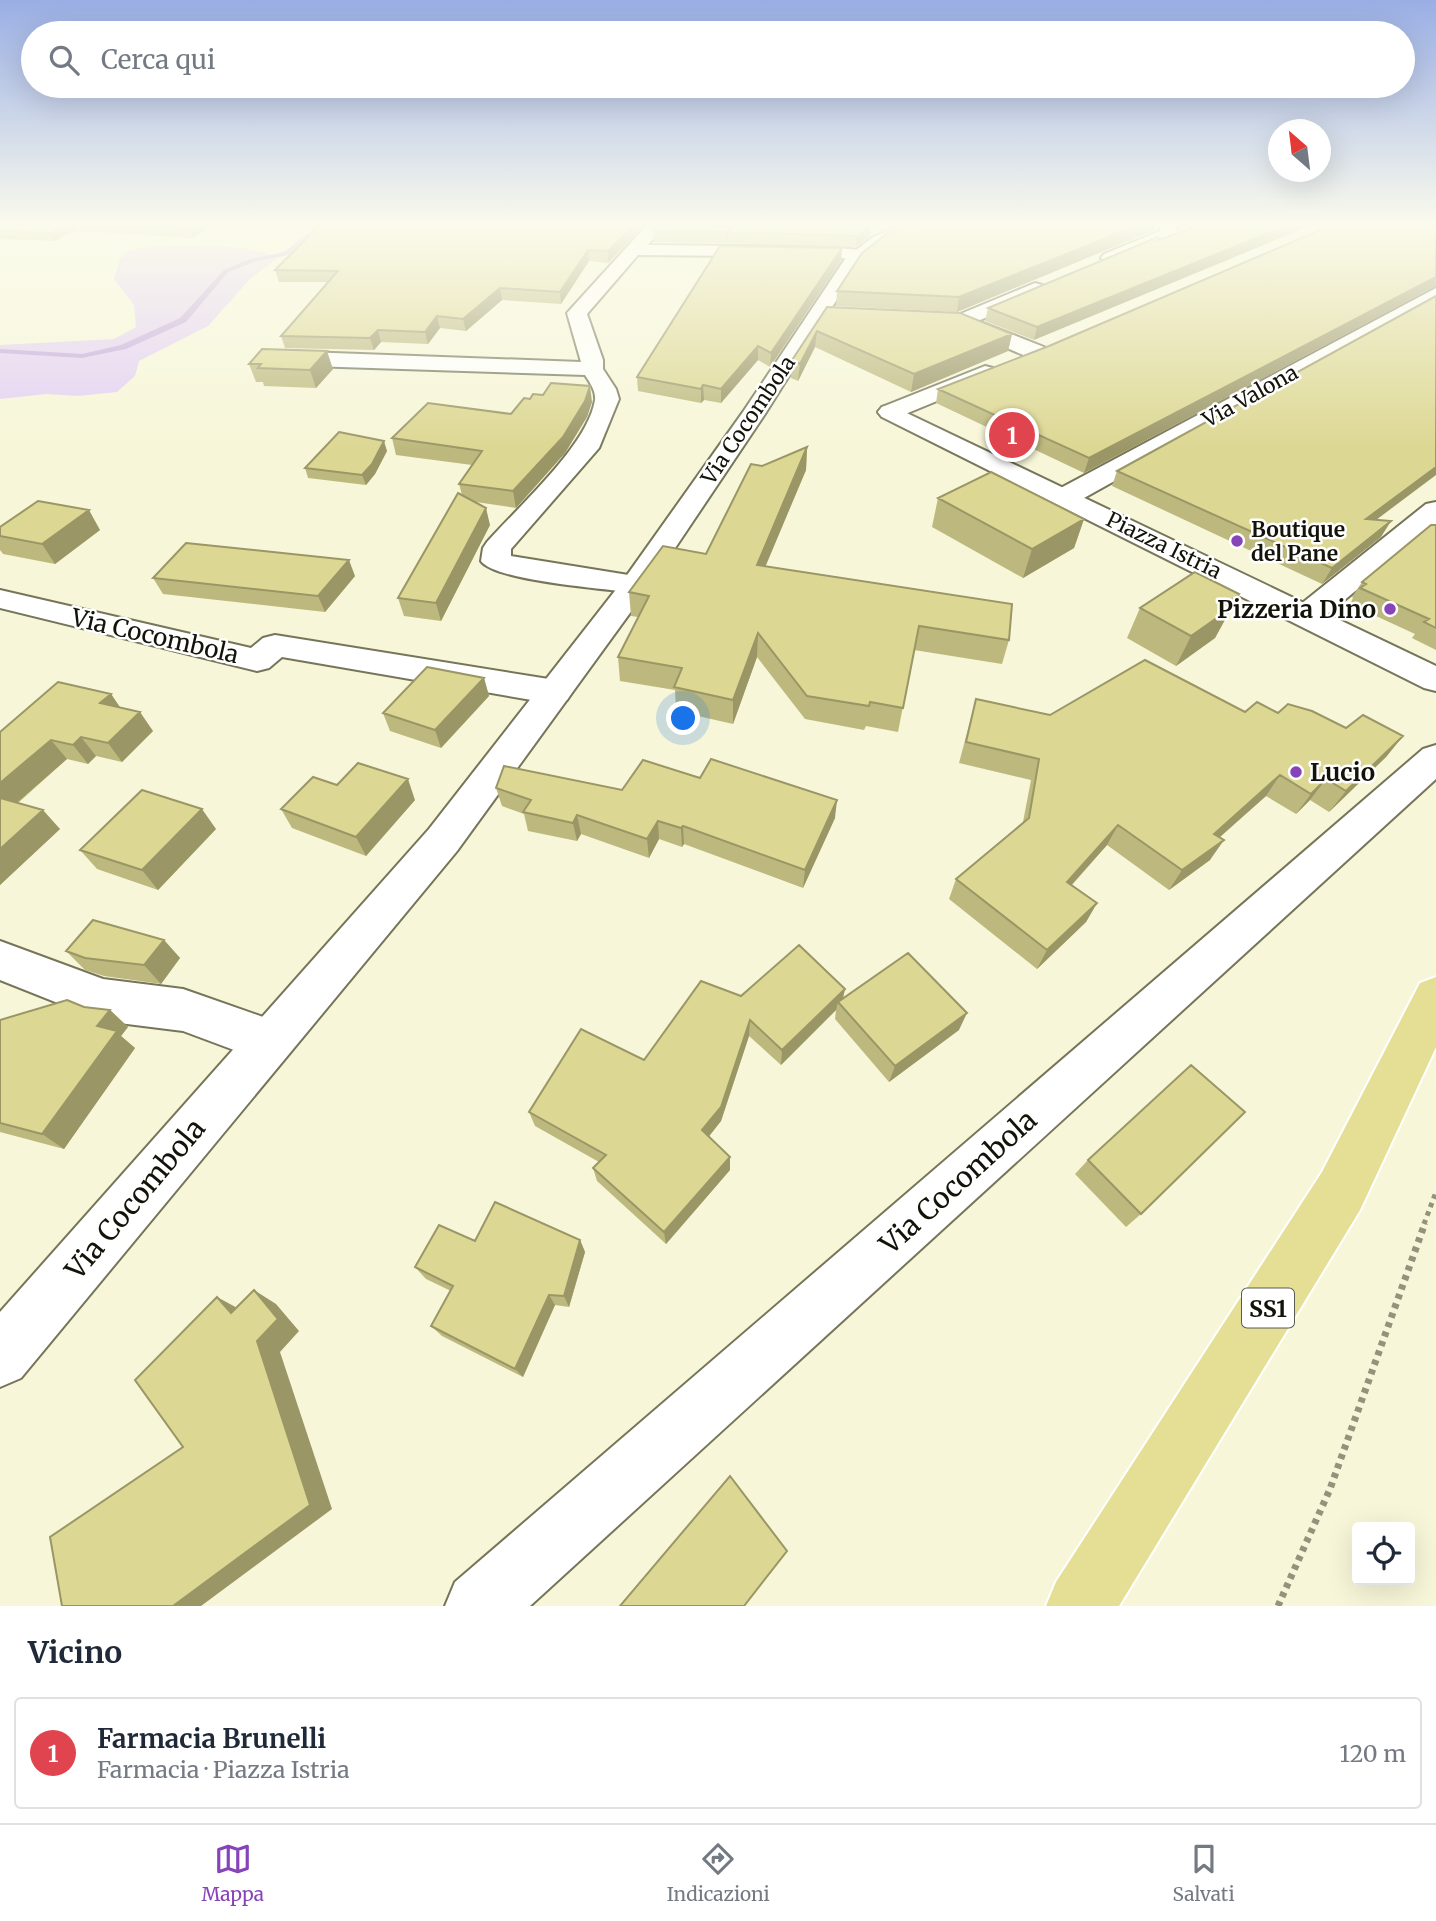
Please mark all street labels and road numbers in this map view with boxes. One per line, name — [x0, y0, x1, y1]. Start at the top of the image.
street label: Via Cocombola — [694, 351, 801, 490]
street label: Via Valona — [1197, 359, 1302, 434]
street label: Piazza Istria — [1102, 506, 1226, 584]
street label: Via Cocombola — [67, 601, 242, 670]
street label: Via Cocombola — [871, 1102, 1044, 1263]
street label: Via Cocombola — [57, 1111, 213, 1288]
road number: SS1 — [1242, 1288, 1294, 1328]

